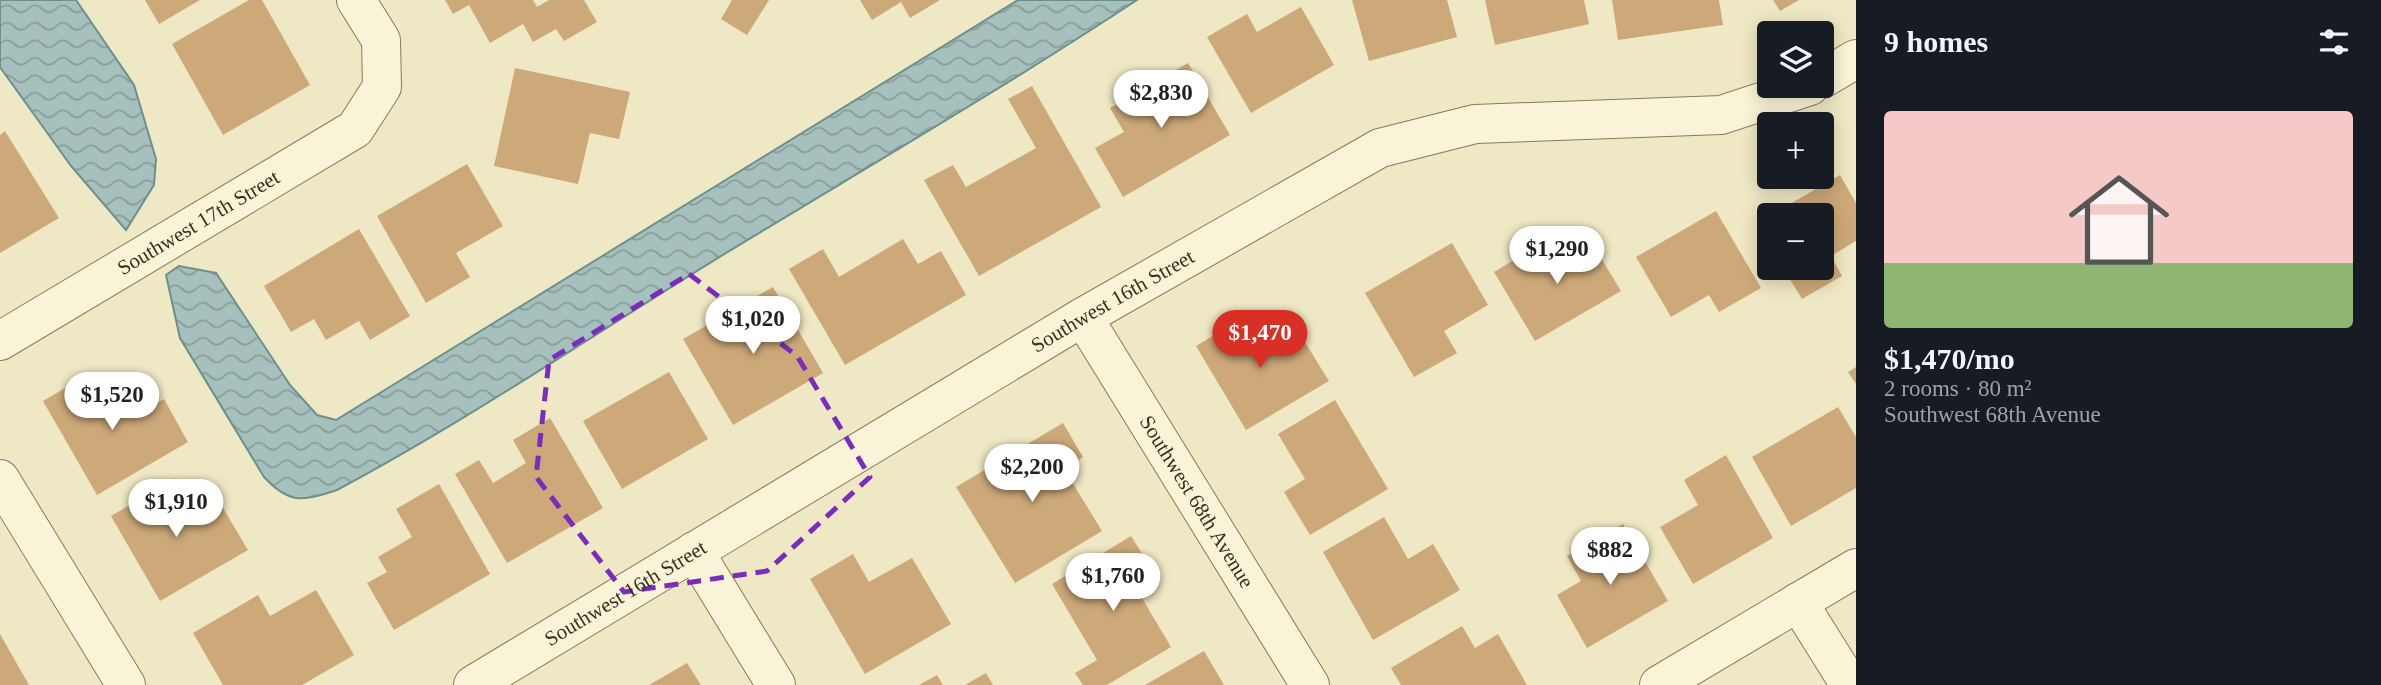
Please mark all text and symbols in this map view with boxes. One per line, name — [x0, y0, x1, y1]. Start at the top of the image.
map controls — [1757, 21, 1834, 280]
button: layers — [1757, 21, 1834, 98]
icon: filters — [2315, 23, 2353, 61]
text: 9 homes — [1884, 25, 1988, 58]
pin: $2,830 — [1104, 71, 1218, 130]
text: $2,830 — [1129, 80, 1193, 105]
button: + — [1757, 112, 1834, 189]
icon: home — [2056, 157, 2182, 283]
street label: Southwest 17th Street — [113, 165, 284, 280]
button: − — [1757, 203, 1834, 280]
pin: $1,290 — [1500, 226, 1614, 286]
text: $1,290 — [1525, 236, 1589, 261]
street label: Southwest 16th Street — [1027, 244, 1198, 358]
pin: $1,020 — [696, 296, 810, 356]
text: $1,020 — [721, 306, 785, 331]
pin: $1,470 — [1203, 310, 1317, 370]
text: $1,470 — [1228, 320, 1292, 345]
text: $1,470/mo — [1884, 342, 2015, 375]
pin: $1,520 — [55, 372, 169, 432]
text: 2 rooms · 80 m² — [1884, 376, 2031, 401]
text: $1,520 — [80, 382, 144, 407]
text: Southwest 68th Avenue — [1884, 402, 2101, 427]
street label: Southwest 68th Avenue — [1135, 411, 1259, 592]
pin: $2,200 — [975, 444, 1089, 504]
text: $2,200 — [1000, 454, 1064, 479]
pin: $1,910 — [119, 480, 233, 539]
text: $1,910 — [144, 489, 208, 514]
pin: $882 — [1569, 528, 1651, 587]
street label: Southwest 16th Street — [540, 535, 711, 651]
text: $882 — [1587, 537, 1633, 562]
pin: $1,760 — [1056, 554, 1170, 613]
text: $1,760 — [1081, 563, 1145, 588]

